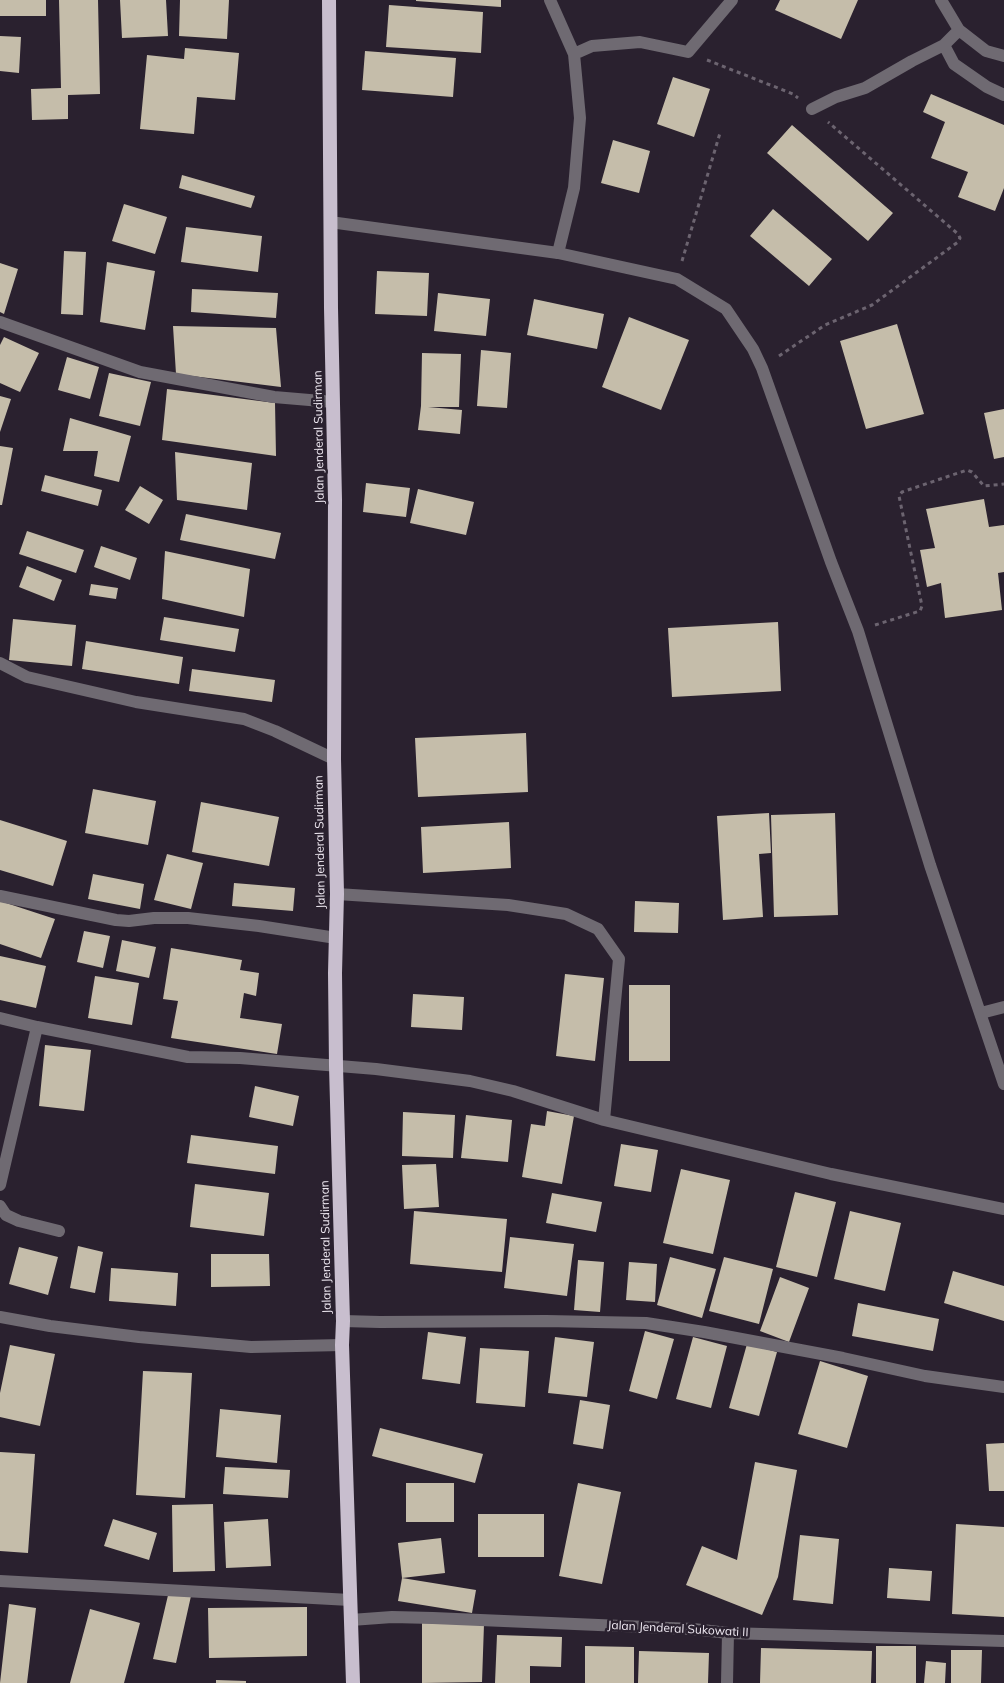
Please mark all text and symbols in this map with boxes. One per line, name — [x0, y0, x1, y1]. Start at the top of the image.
street label: Jalan Jenderal Sudirman — [311, 370, 327, 504]
street label: Jalan Jenderal Sudirman — [312, 775, 328, 909]
street label: Jalan Jenderal Sudirman — [318, 1180, 334, 1314]
street label: Jalan Jenderal Sukowati II — [607, 1618, 749, 1640]

